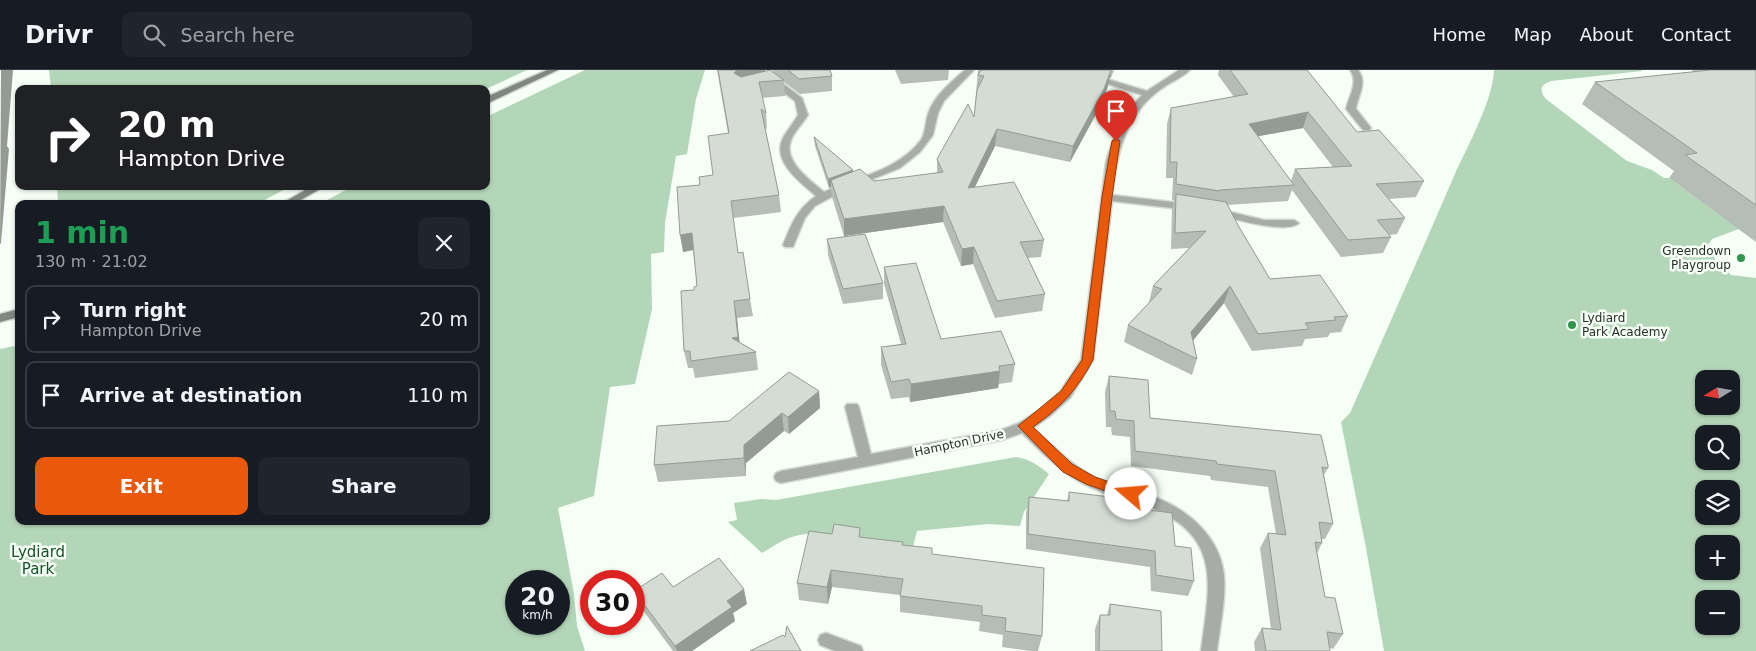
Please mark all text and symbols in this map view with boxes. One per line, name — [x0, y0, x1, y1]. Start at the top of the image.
search box — [122, 12, 472, 57]
text: Drivr — [25, 21, 92, 49]
icon: search — [140, 21, 168, 49]
text: Search here — [180, 24, 295, 46]
text: Home — [1433, 24, 1486, 45]
text: Map — [1514, 24, 1552, 45]
text: About — [1580, 24, 1633, 45]
text: Contact — [1661, 24, 1731, 45]
pin — [1095, 90, 1137, 141]
icon: arrive — [1102, 97, 1130, 125]
icon: right — [35, 105, 100, 170]
text: 20 m — [118, 105, 215, 145]
text: Hampton Drive — [118, 146, 285, 171]
text: 1 min — [35, 215, 129, 250]
button: close — [418, 217, 470, 269]
place label: Greendown Playgroup — [1662, 244, 1731, 272]
text: 130 m · 21:02 — [35, 252, 148, 271]
marker: Greendown Playgroup — [1735, 252, 1747, 264]
text: Turn right — [80, 299, 186, 321]
icon: right — [37, 305, 65, 333]
text: 20 m — [419, 308, 468, 330]
place label: Lydiard Park Academy — [1582, 311, 1668, 339]
marker: Lydiard Park Academy — [1566, 319, 1578, 331]
text: Hampton Drive — [80, 321, 202, 340]
north arrow — [1695, 370, 1740, 415]
map controls — [1695, 370, 1740, 635]
icon: arrive — [37, 381, 65, 409]
text: Arrive at destination — [80, 384, 302, 406]
text: 110 m — [407, 384, 468, 406]
button: search — [1695, 425, 1740, 470]
street label: Hampton Drive — [913, 427, 1005, 459]
button: Exit — [35, 457, 248, 515]
button: Share — [258, 457, 470, 515]
position arrow — [1104, 467, 1156, 519]
button: layers — [1695, 480, 1740, 525]
button: + — [1695, 535, 1740, 580]
park label: Lydiard Park — [11, 543, 65, 578]
speed limit sign: 30 — [580, 570, 645, 635]
text: 20 — [520, 582, 555, 611]
button: − — [1695, 590, 1740, 635]
text: km/h — [522, 608, 553, 622]

